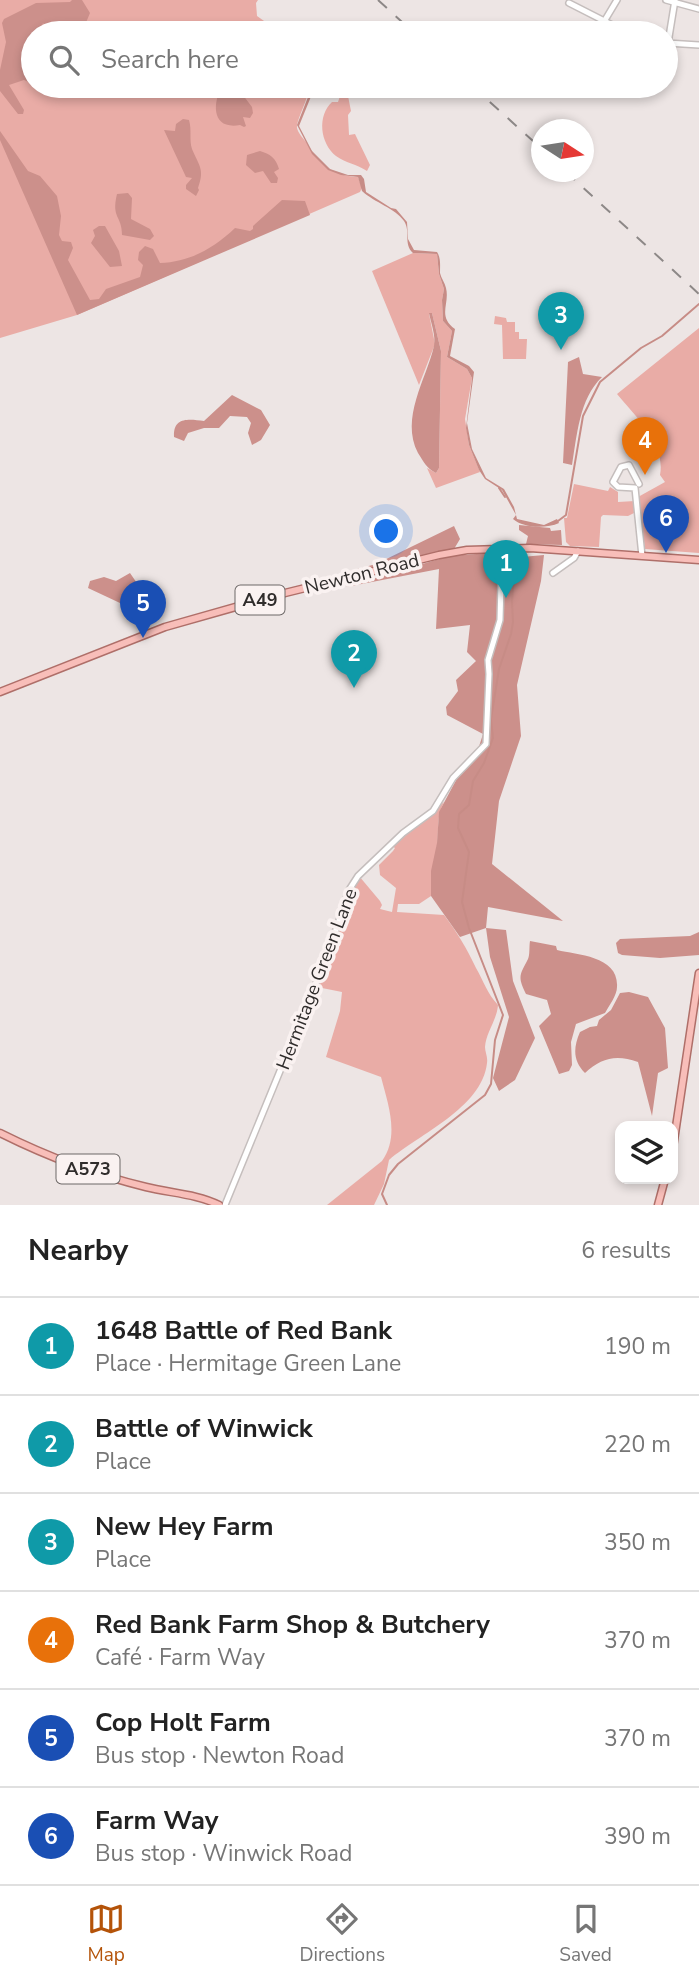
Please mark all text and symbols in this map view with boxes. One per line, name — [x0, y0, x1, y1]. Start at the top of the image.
search box — [21, 21, 678, 98]
icon: search — [45, 41, 83, 79]
text: Search here — [101, 42, 239, 77]
north arrow — [531, 119, 594, 182]
pin: 3 — [538, 292, 584, 350]
pin: 4 — [622, 417, 668, 475]
pin: 6 — [643, 495, 689, 553]
your location — [369, 514, 403, 548]
pin: 1 — [483, 540, 529, 598]
street label: Newton Road — [302, 547, 422, 601]
pin: 5 — [120, 580, 166, 638]
road number: A49 — [236, 586, 284, 614]
pin: 2 — [331, 630, 377, 688]
street label: Hermitage Green Lane — [270, 884, 364, 1074]
map controls — [615, 1121, 678, 1184]
button: layers — [615, 1121, 678, 1184]
road number: A573 — [56, 1154, 119, 1184]
text: Nearby — [28, 1230, 128, 1271]
text: 6 results — [581, 1235, 671, 1266]
text: 1648 Battle of Red Bank — [95, 1313, 392, 1348]
text: 1 — [44, 1331, 58, 1362]
text: 190 m — [604, 1331, 671, 1362]
text: Place · Hermitage Green Lane — [95, 1348, 401, 1379]
text: Battle of Winwick — [95, 1411, 313, 1446]
text: 2 — [44, 1429, 58, 1460]
text: 220 m — [604, 1429, 671, 1460]
text: Place — [95, 1446, 151, 1477]
text: New Hey Farm — [95, 1509, 274, 1544]
text: 3 — [44, 1527, 58, 1558]
text: 350 m — [604, 1527, 671, 1558]
text: Place — [95, 1544, 151, 1575]
text: Red Bank Farm Shop & Butchery — [95, 1607, 490, 1642]
text: 4 — [44, 1625, 58, 1656]
text: 370 m — [604, 1625, 671, 1656]
text: Café · Farm Way — [95, 1642, 265, 1673]
text: Cop Holt Farm — [95, 1705, 271, 1740]
text: 5 — [44, 1723, 58, 1754]
text: 370 m — [604, 1723, 671, 1754]
text: Bus stop · Newton Road — [95, 1740, 344, 1771]
text: Farm Way — [95, 1803, 218, 1838]
text: 6 — [44, 1821, 58, 1852]
text: 390 m — [604, 1821, 671, 1852]
text: Bus stop · Winwick Road — [95, 1838, 352, 1869]
tab: Map — [87, 1900, 125, 1968]
tab: Directions — [299, 1900, 385, 1968]
tab: Saved — [559, 1900, 612, 1968]

